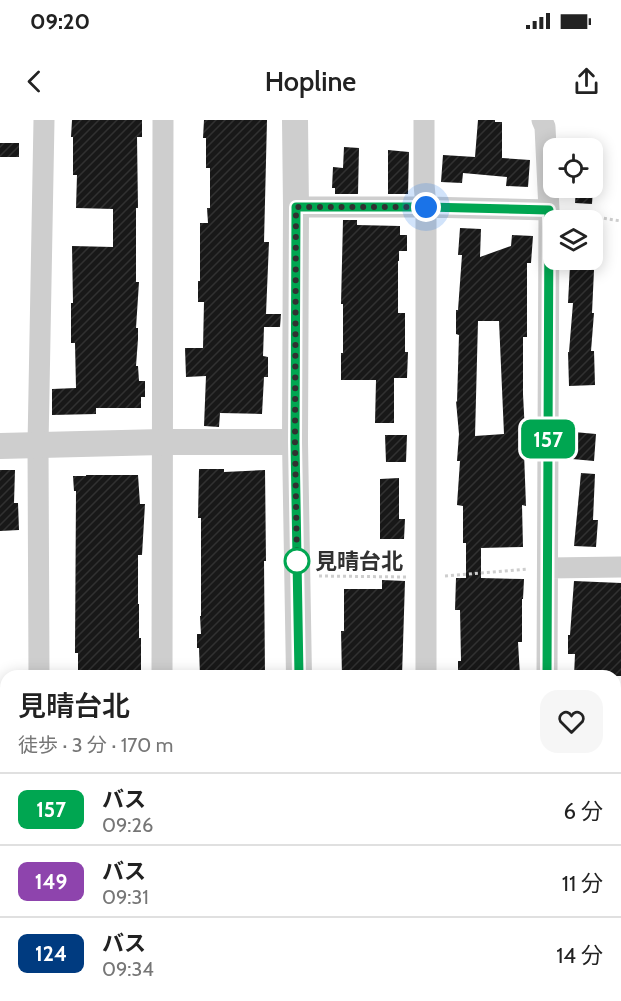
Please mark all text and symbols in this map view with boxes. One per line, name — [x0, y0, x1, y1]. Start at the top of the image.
text: 09:20 — [30, 8, 90, 35]
icon: back — [18, 65, 51, 98]
text: Hopline — [265, 65, 356, 98]
icon: share — [570, 65, 603, 98]
map controls — [543, 138, 603, 270]
button: locate — [543, 138, 603, 198]
your location — [411, 192, 441, 222]
button: layers — [543, 210, 603, 270]
line badge: 157 — [514, 420, 582, 458]
text: 157 — [533, 427, 563, 452]
marker: 見晴台北 — [284, 548, 310, 574]
place label: 見晴台北 — [315, 548, 403, 575]
text: 見晴台北 — [18, 689, 130, 723]
button: heart — [540, 690, 603, 753]
text: 徒歩 · 3 分 · 170 m — [18, 733, 173, 757]
text: バス — [102, 786, 146, 813]
text: 157 — [36, 797, 66, 822]
text: 6 分 — [564, 798, 603, 825]
text: 09:26 — [102, 813, 153, 837]
text: バス — [102, 858, 146, 885]
text: 149 — [35, 869, 67, 894]
text: 11 分 — [562, 870, 603, 897]
text: 09:31 — [102, 885, 149, 909]
text: バス — [102, 930, 146, 957]
text: 124 — [35, 941, 67, 966]
text: 14 分 — [556, 942, 603, 969]
text: 09:34 — [102, 957, 154, 981]

